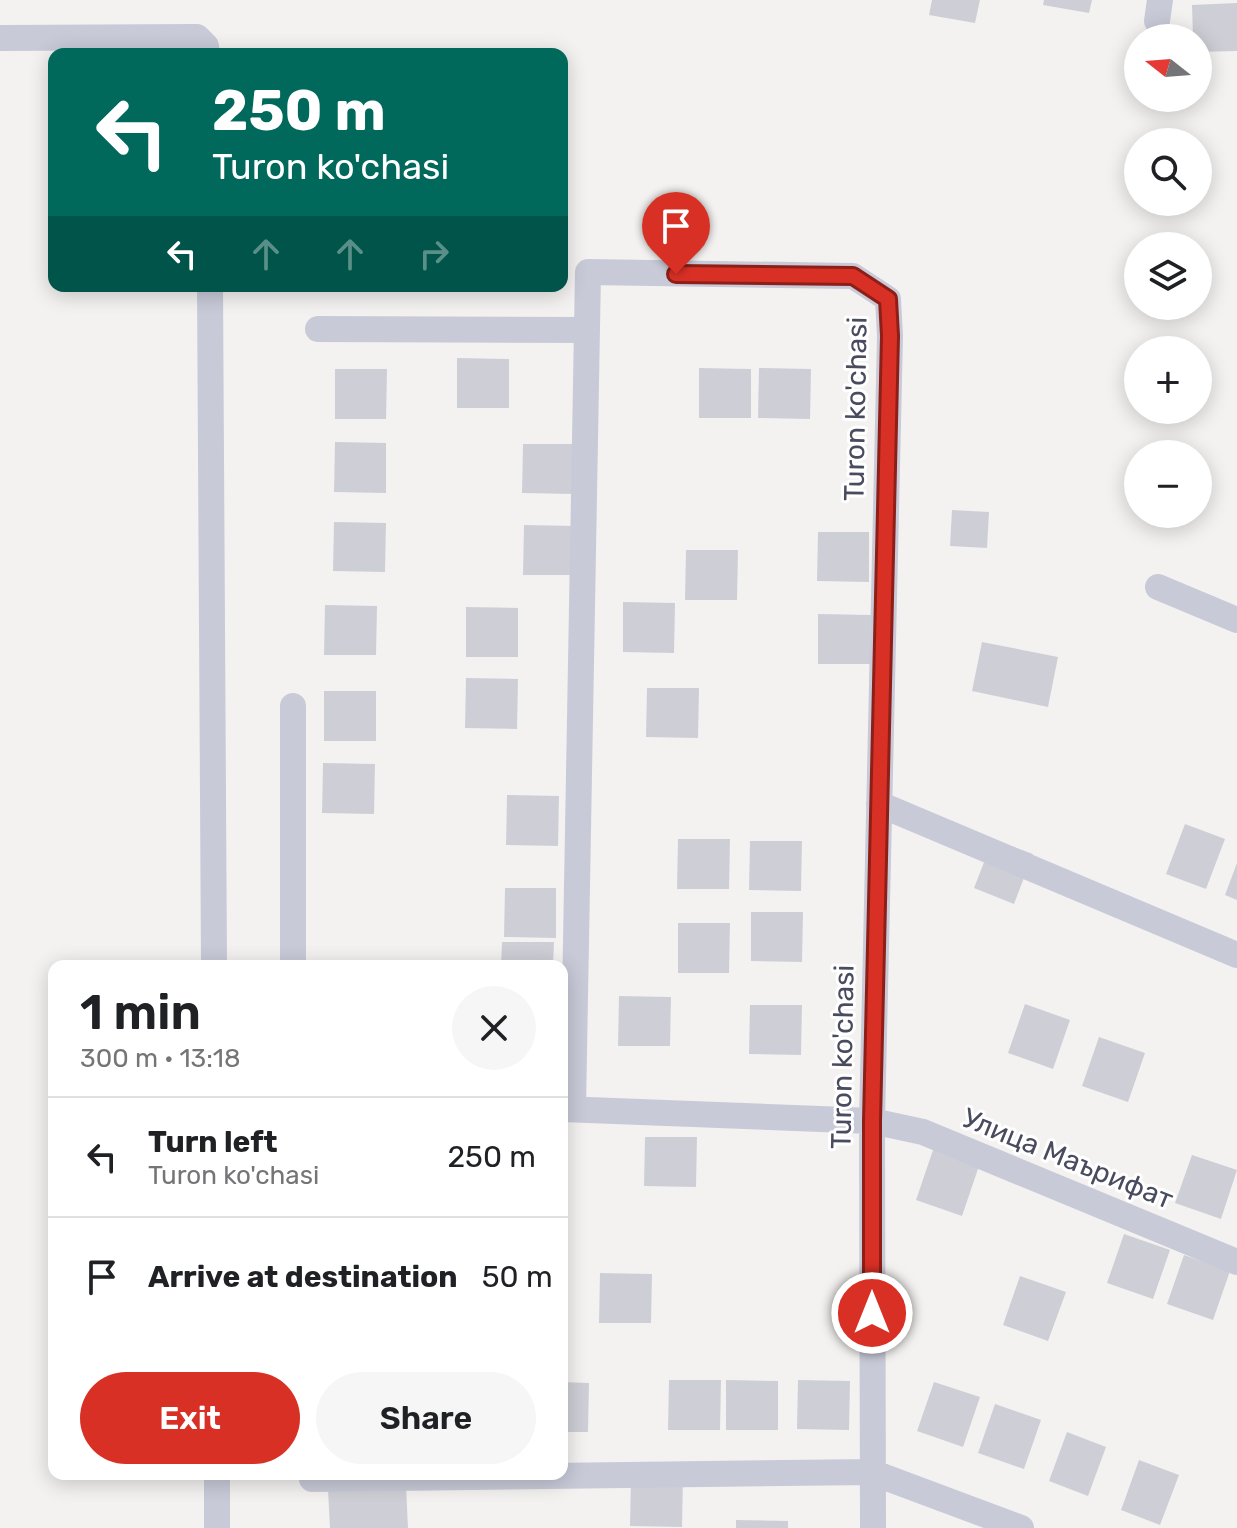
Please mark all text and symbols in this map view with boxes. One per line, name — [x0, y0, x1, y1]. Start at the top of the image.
north arrow — [1124, 24, 1212, 112]
map controls — [1124, 24, 1212, 528]
text: 250 m — [212, 78, 386, 144]
icon: left — [80, 80, 184, 184]
button: search — [1124, 128, 1212, 216]
text: Turon ko'chasi — [212, 145, 449, 188]
pin — [642, 192, 710, 274]
icon: arrive — [654, 204, 698, 248]
icon: left — [160, 232, 204, 276]
icon: ahead — [244, 232, 288, 276]
icon: ahead — [328, 232, 372, 276]
icon: right — [412, 232, 456, 276]
button: layers — [1124, 232, 1212, 320]
street label: Turon ko'chasi — [837, 317, 874, 501]
button: + — [1124, 336, 1212, 424]
button: − — [1124, 440, 1212, 528]
street label: Turon ko'chasi — [824, 965, 861, 1149]
text: 1 min — [80, 984, 201, 1041]
button: close — [452, 986, 536, 1070]
text: 300 m · 13:18 — [80, 1043, 241, 1074]
street label: Улица Маърифат — [958, 1101, 1178, 1216]
text: Turn left — [148, 1124, 278, 1160]
icon: left — [80, 1135, 124, 1179]
text: 250 m — [448, 1139, 536, 1175]
text: Turon ko'chasi — [148, 1160, 319, 1191]
icon: arrive — [80, 1255, 124, 1299]
text: Arrive at destination — [148, 1259, 458, 1295]
text: 50 m — [482, 1259, 553, 1295]
position arrow — [830, 1271, 914, 1355]
button: Exit — [80, 1372, 300, 1464]
button: Share — [316, 1372, 536, 1464]

